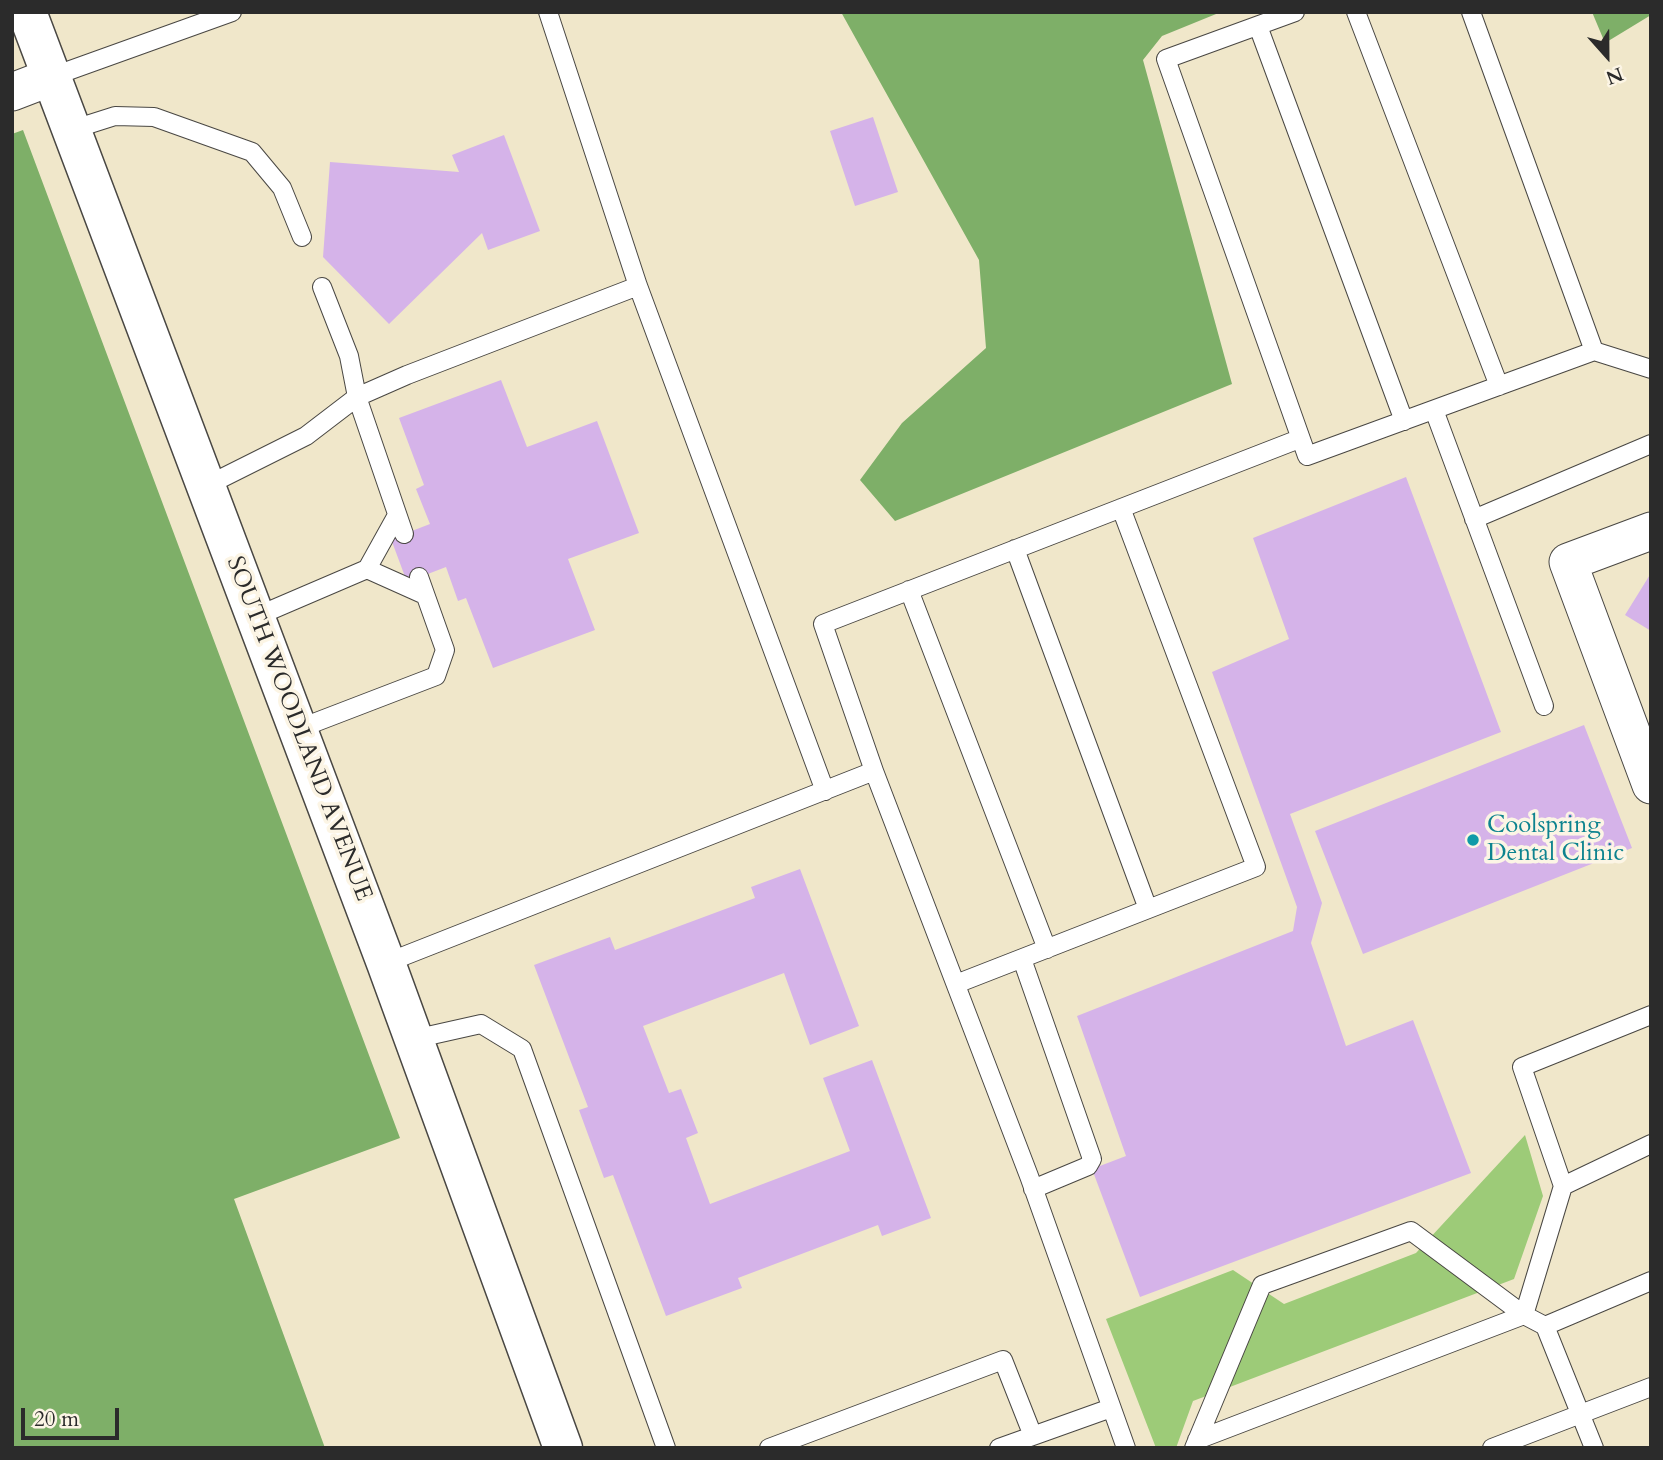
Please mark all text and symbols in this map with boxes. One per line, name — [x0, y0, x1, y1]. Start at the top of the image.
north arrow — [1572, 21, 1642, 91]
text: N — [1602, 61, 1627, 91]
street label: SOUTH WOODLAND AVENUE — [219, 553, 377, 905]
place label: Coolspring Dental Clinic — [1487, 812, 1624, 868]
marker: Coolspring Dental Clinic — [1465, 832, 1481, 848]
scale bar — [24, 1394, 122, 1438]
text: 20 m — [34, 1405, 79, 1434]

